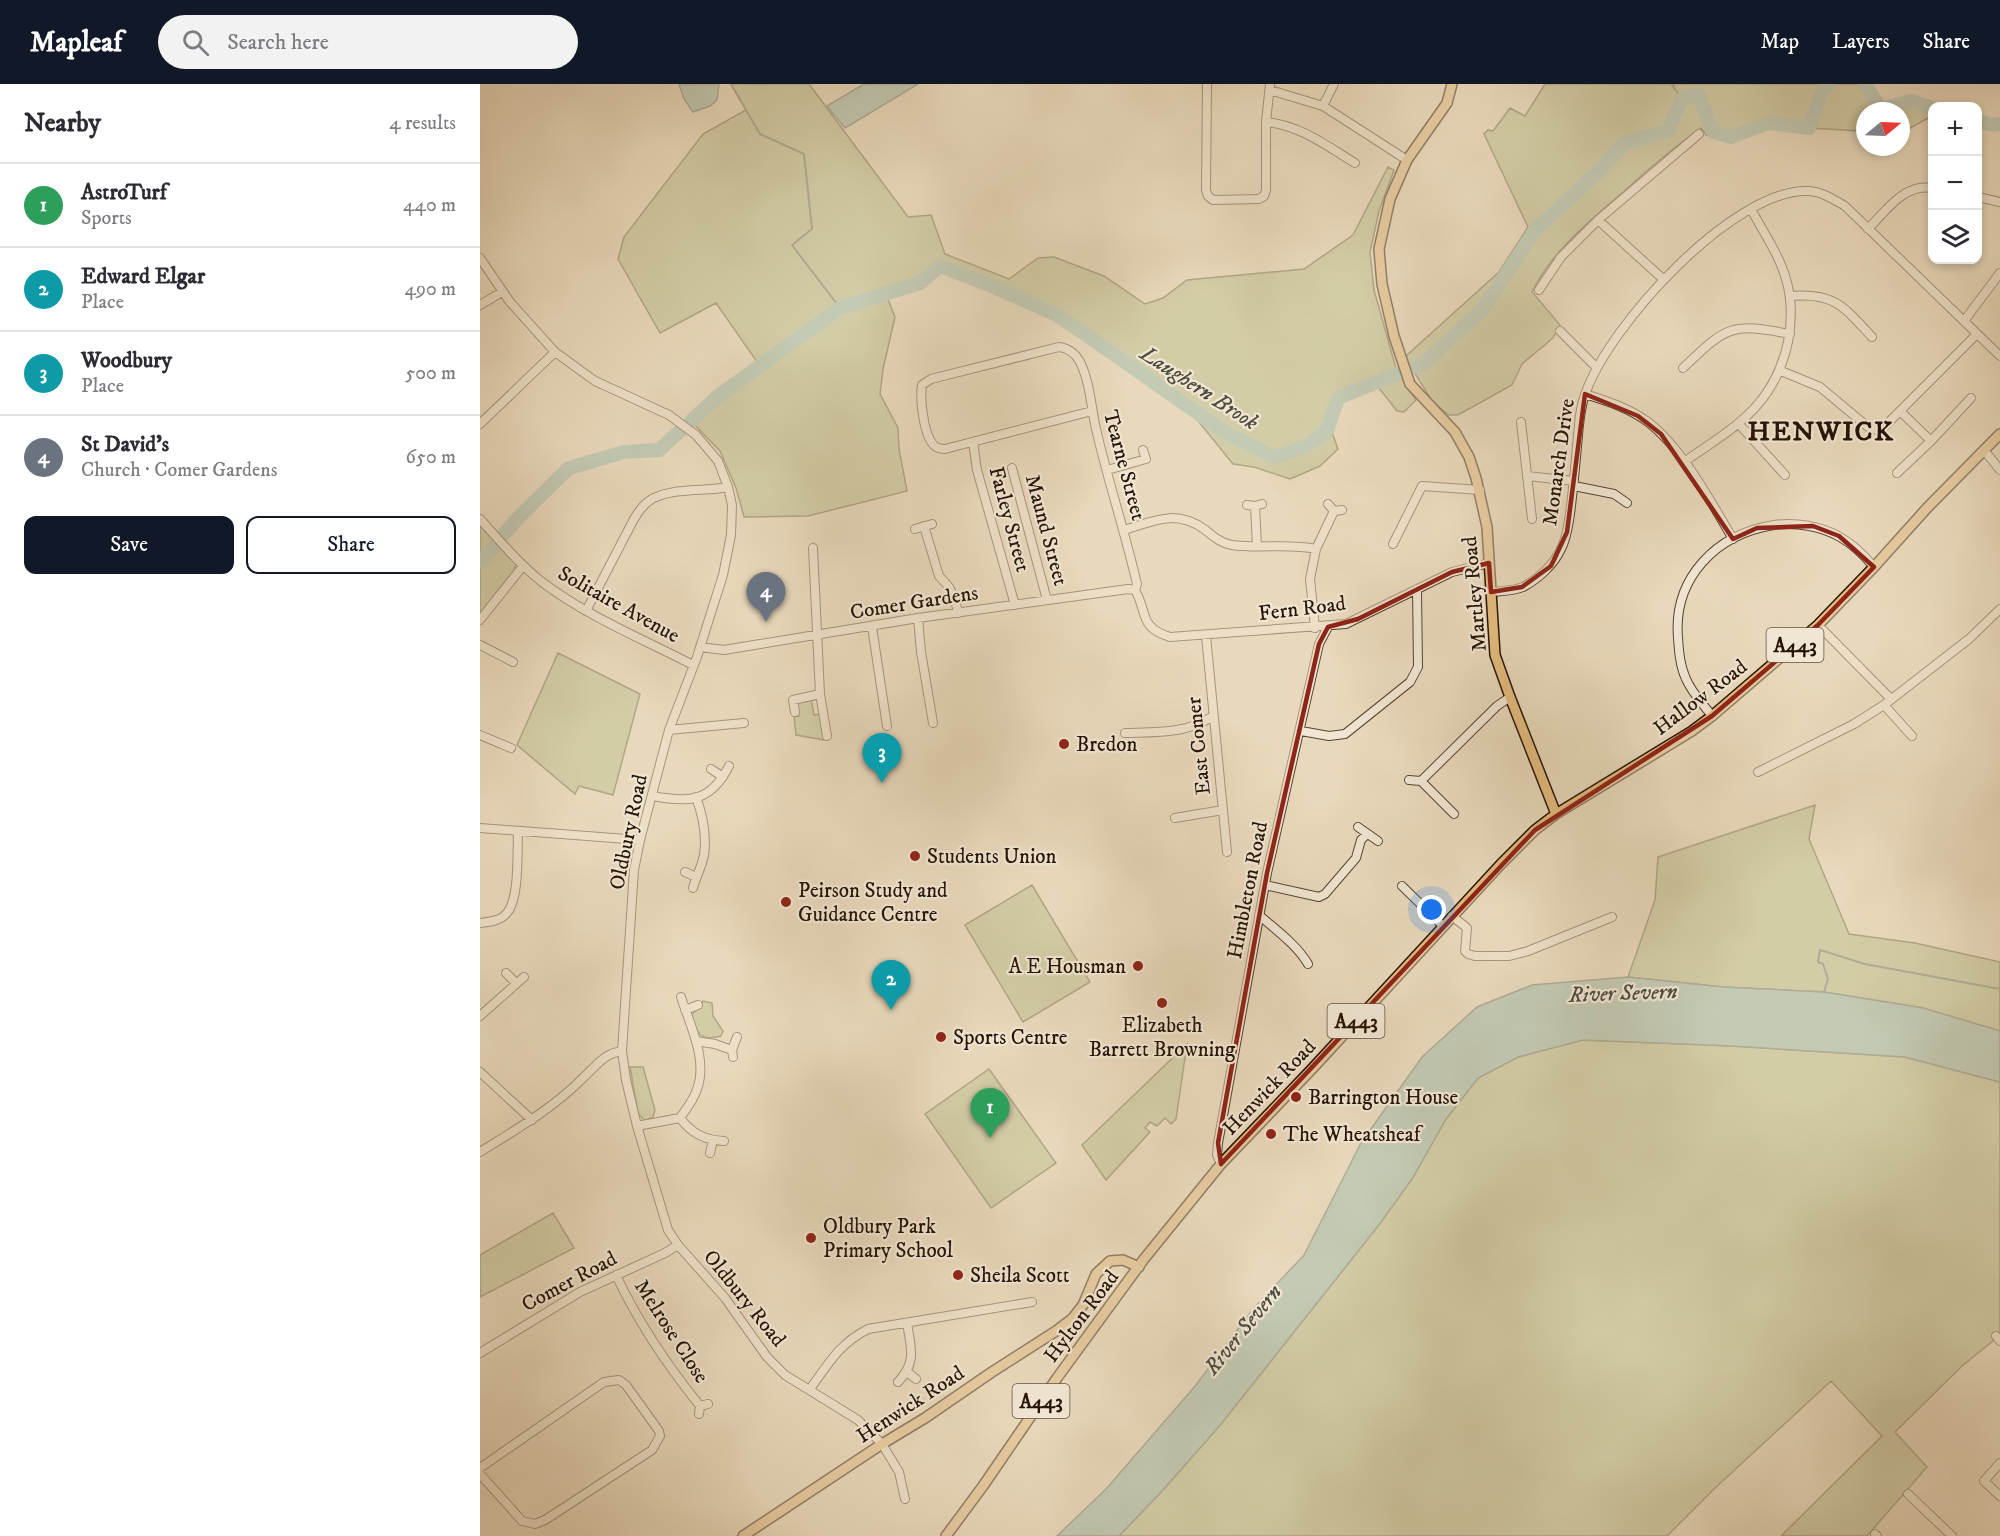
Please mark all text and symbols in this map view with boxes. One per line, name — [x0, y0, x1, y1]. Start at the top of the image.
search box — [158, 15, 578, 69]
text: Mapleaf — [30, 25, 122, 60]
icon: search — [179, 26, 212, 59]
text: Search here — [227, 29, 329, 56]
text: Map — [1760, 29, 1799, 55]
text: Layers — [1832, 29, 1890, 55]
text: Share — [1923, 29, 1970, 55]
north arrow — [1856, 102, 1910, 156]
map controls — [1928, 102, 1982, 264]
button: + — [1928, 102, 1982, 156]
text: Nearby — [24, 107, 101, 140]
text: 4 results — [389, 111, 456, 136]
button: − — [1928, 156, 1982, 210]
text: AstroTurf — [81, 179, 167, 206]
text: 1 — [40, 193, 47, 218]
text: 440 m — [403, 193, 456, 218]
text: Sports — [81, 206, 132, 231]
button: layers — [1928, 210, 1982, 264]
text: Edward Elgar — [81, 263, 205, 290]
text: 2 — [39, 277, 48, 302]
text: 490 m — [404, 277, 456, 302]
text: Place — [81, 290, 124, 315]
water label: Laughern Brook — [1134, 339, 1264, 437]
text: Woodbury — [81, 347, 172, 374]
text: 3 — [40, 361, 47, 386]
text: 500 m — [405, 361, 456, 386]
text: Place — [81, 374, 124, 399]
street label: Monarch Drive — [1537, 397, 1581, 527]
street label: Tearne Street — [1097, 407, 1151, 523]
district label: HENWICK — [1748, 415, 1894, 449]
text: St David's — [81, 431, 169, 458]
text: 4 — [38, 445, 49, 470]
text: 650 m — [406, 445, 456, 470]
text: Church · Comer Gardens — [81, 458, 277, 483]
street label: Farley Street — [983, 464, 1036, 575]
street label: Maund Street — [1019, 472, 1073, 589]
button: Save — [24, 516, 234, 574]
button: Share — [246, 516, 456, 574]
street label: Martley Road — [1457, 535, 1493, 653]
street label: Solitaire Avenue — [553, 561, 684, 649]
pin: 4 — [746, 572, 786, 622]
street label: Comer Gardens — [848, 580, 980, 626]
street label: Fern Road — [1257, 591, 1348, 627]
road number: A443 — [1766, 628, 1824, 662]
street label: Hallow Road — [1649, 654, 1753, 741]
street label: East Comer — [1181, 695, 1217, 796]
place label: Bredon — [1076, 732, 1137, 758]
pin: 3 — [862, 734, 902, 783]
marker: Bredon — [1057, 737, 1071, 751]
street label: Oldbury Road — [604, 772, 654, 892]
street label: Himbleton Road — [1222, 819, 1274, 961]
place label: Students Union — [927, 844, 1057, 870]
marker: Students Union — [908, 849, 922, 863]
place label: Peirson Study and Guidance Centre — [798, 878, 948, 928]
marker: Peirson Study and Guidance Centre — [779, 895, 793, 909]
your location — [1417, 895, 1446, 924]
place label: A E Housman — [1008, 954, 1126, 980]
marker: A E Housman — [1131, 959, 1145, 973]
pin: 2 — [872, 960, 910, 1010]
water label: River Severn — [1567, 978, 1678, 1009]
marker: Elizabeth Barrett Browning — [1155, 996, 1169, 1010]
road number: A443 — [1328, 1004, 1384, 1038]
place label: Elizabeth Barrett Browning — [1089, 1013, 1236, 1063]
place label: Sports Centre — [953, 1025, 1068, 1051]
marker: Sports Centre — [934, 1030, 948, 1044]
street label: Henwick Road — [1218, 1034, 1322, 1141]
place label: Barrington House — [1308, 1085, 1459, 1111]
pin: 1 — [970, 1088, 1010, 1138]
marker: Barrington House — [1289, 1090, 1303, 1104]
place label: The Wheatsheaf — [1283, 1122, 1424, 1148]
marker: The Wheatsheaf — [1264, 1127, 1278, 1141]
place label: Oldbury Park Primary School — [823, 1214, 954, 1264]
marker: Oldbury Park Primary School — [804, 1231, 818, 1245]
street label: Oldbury Road — [697, 1245, 792, 1353]
street label: Comer Road — [517, 1246, 622, 1318]
place label: Sheila Scott — [970, 1263, 1070, 1289]
street label: Hylton Road — [1039, 1265, 1125, 1368]
marker: Sheila Scott — [951, 1268, 965, 1282]
street label: Melrose Close — [628, 1275, 714, 1388]
water label: River Severn — [1198, 1279, 1288, 1382]
street label: Henwick Road — [852, 1360, 970, 1449]
road number: A443 — [1012, 1384, 1070, 1418]

